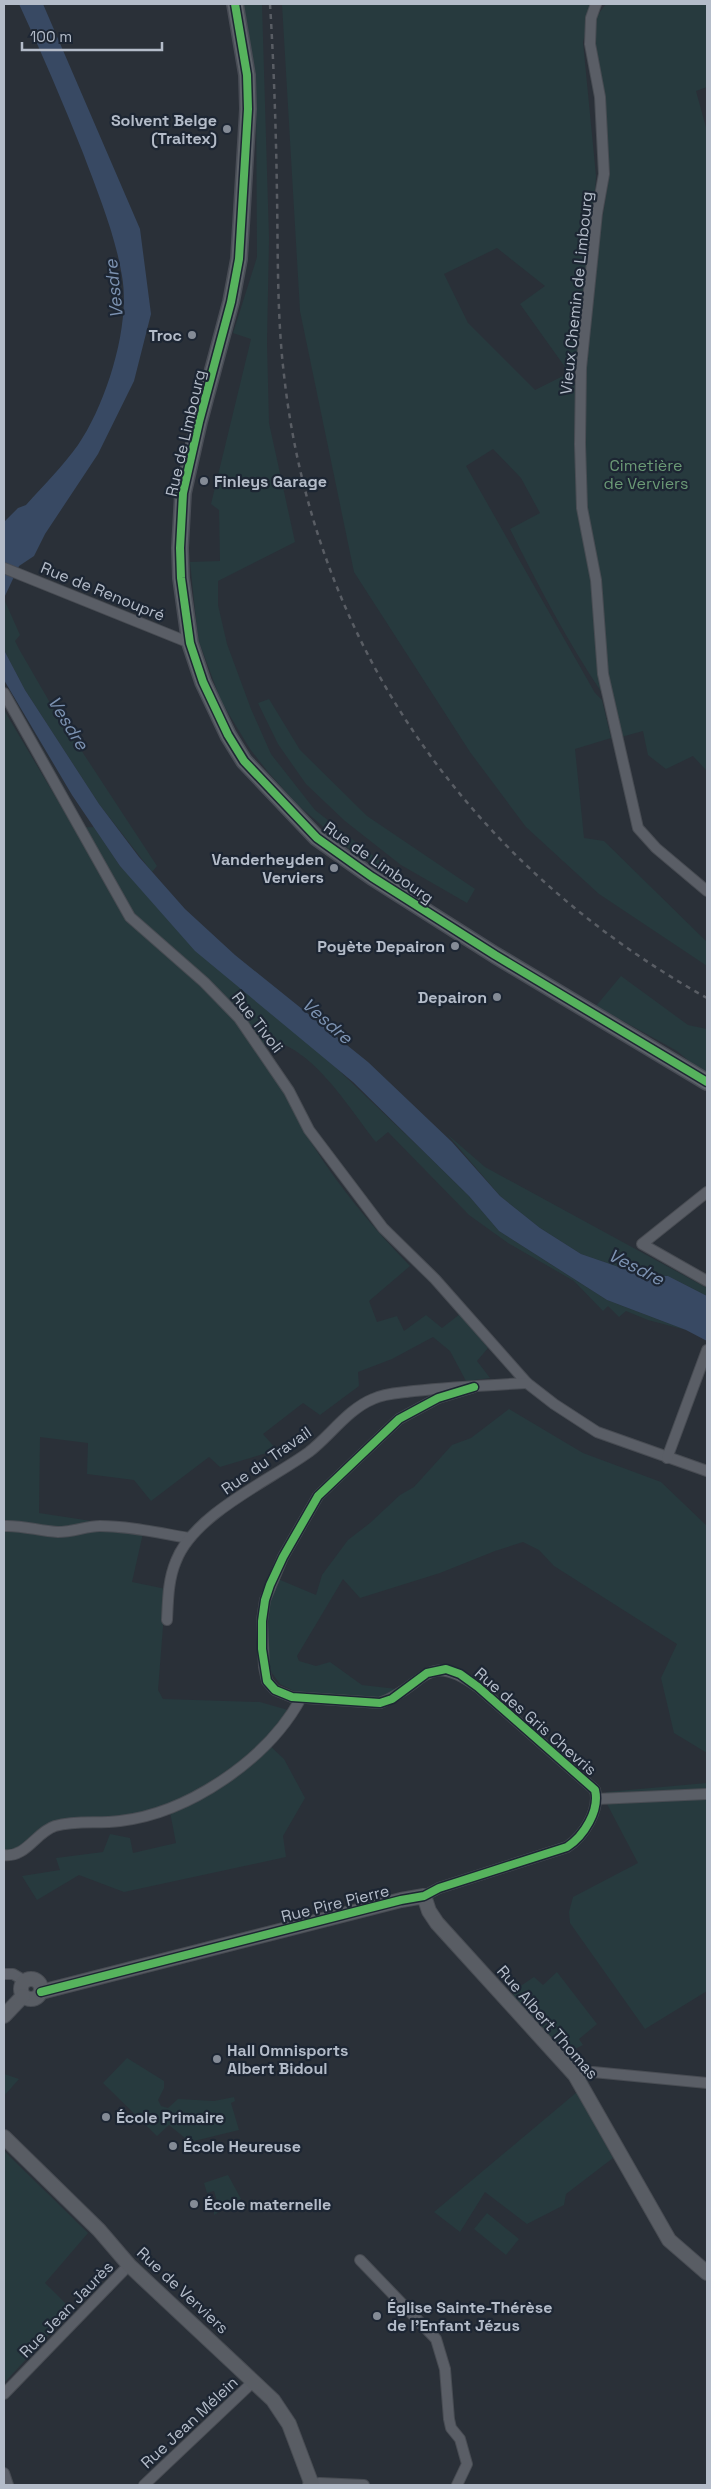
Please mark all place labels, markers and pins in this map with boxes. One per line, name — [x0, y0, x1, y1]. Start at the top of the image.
place label: Solvent Belge (Traitex) — [111, 110, 217, 149]
marker: Solvent Belge (Traitex) — [221, 123, 233, 135]
place label: Troc — [148, 325, 182, 346]
marker: Troc — [186, 329, 198, 341]
place label: Finleys Garage — [214, 471, 327, 492]
marker: Finleys Garage — [198, 475, 210, 487]
place label: Vanderheyden Verviers — [211, 849, 324, 888]
marker: Vanderheyden Verviers — [328, 862, 340, 874]
place label: Poyète Depairon — [317, 936, 445, 957]
marker: Poyète Depairon — [449, 940, 461, 952]
place label: Depairon — [418, 987, 487, 1008]
marker: Depairon — [491, 991, 503, 1003]
place label: Hall Omnisports Albert Bidoul — [227, 2040, 348, 2079]
marker: Hall Omnisports Albert Bidoul — [211, 2053, 223, 2065]
place label: École Primaire — [116, 2107, 224, 2128]
marker: École Primaire — [100, 2111, 112, 2123]
place label: École Heureuse — [183, 2136, 301, 2157]
marker: École Heureuse — [167, 2140, 179, 2152]
place label: École maternelle — [204, 2194, 331, 2215]
marker: École maternelle — [188, 2198, 200, 2210]
place label: Église Sainte-Thérèse de l'Enfant Jézus — [387, 2297, 552, 2336]
marker: Église Sainte-Thérèse de l'Enfant Jézus — [371, 2310, 383, 2322]

